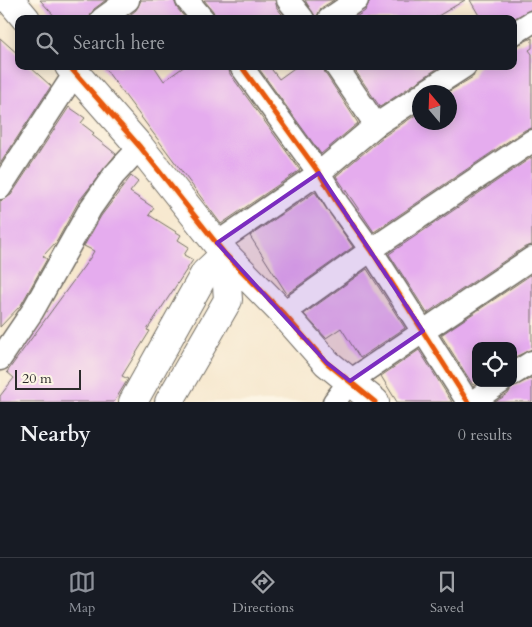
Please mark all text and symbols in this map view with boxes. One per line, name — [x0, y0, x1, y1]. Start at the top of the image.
search box — [15, 15, 517, 70]
icon: search — [33, 29, 61, 57]
text: Search here — [73, 30, 165, 56]
north arrow — [412, 85, 457, 130]
map controls — [472, 342, 517, 387]
button: locate — [472, 342, 517, 387]
scale bar — [15, 367, 81, 390]
text: 20 m — [22, 369, 52, 388]
text: Nearby — [20, 420, 91, 449]
text: 0 results — [458, 424, 512, 446]
tab: Map — [68, 568, 96, 617]
tab: Directions — [232, 568, 294, 617]
tab: Saved — [430, 568, 464, 617]

